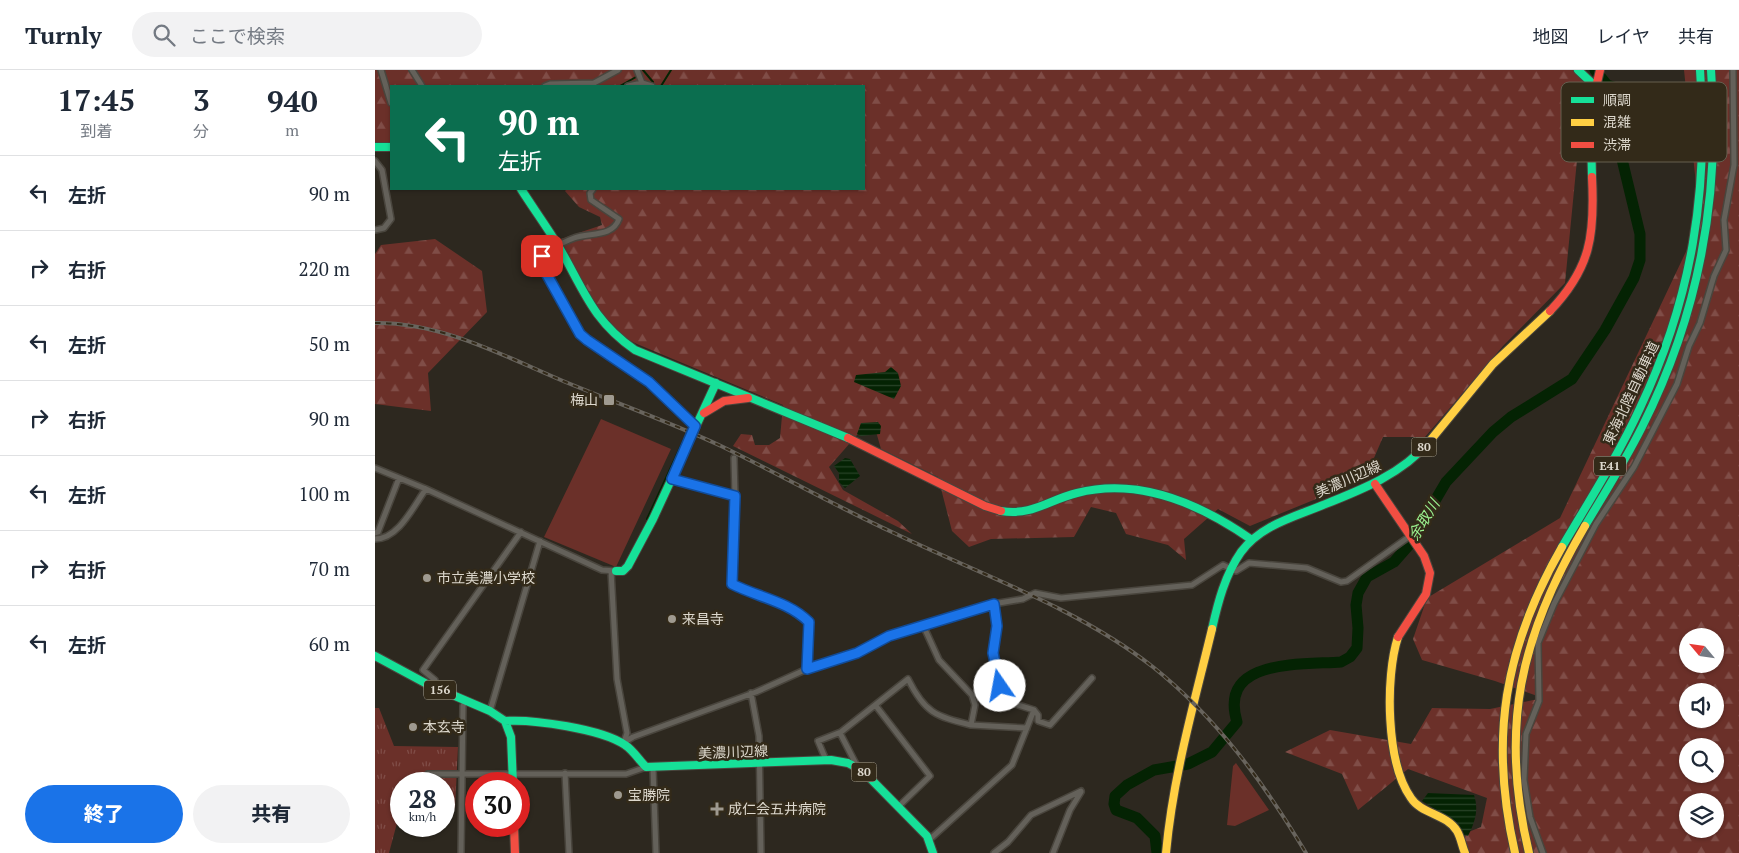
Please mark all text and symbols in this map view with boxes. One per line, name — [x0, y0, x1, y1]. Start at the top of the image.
search box — [132, 12, 482, 57]
text: Turnly — [25, 19, 102, 51]
icon: search — [150, 21, 178, 49]
text: ここで検索 — [190, 23, 285, 48]
text: 地図 — [1533, 24, 1569, 48]
text: レイヤ — [1597, 24, 1650, 48]
text: 共有 — [1678, 24, 1714, 48]
text: 17:45 — [57, 80, 135, 120]
text: 3 — [193, 80, 210, 120]
text: 940 — [267, 81, 318, 121]
legend — [1561, 82, 1727, 162]
text: 順調 — [1603, 90, 1631, 109]
text: 90 m — [498, 99, 579, 145]
icon: left — [415, 105, 480, 170]
text: 混雑 — [1603, 112, 1631, 131]
text: m — [285, 119, 299, 141]
text: 到着 — [80, 120, 112, 142]
text: 分 — [193, 120, 209, 142]
text: 渋滞 — [1603, 135, 1631, 154]
text: 左折 — [498, 146, 542, 175]
icon: left — [25, 179, 53, 207]
text: 90 m — [309, 181, 350, 206]
text: 左折 — [68, 182, 106, 207]
pin — [521, 235, 563, 277]
icon: arrive — [528, 242, 556, 270]
icon: right — [25, 254, 53, 282]
text: 220 m — [299, 256, 350, 281]
text: 右折 — [68, 257, 106, 282]
icon: left — [25, 329, 53, 357]
text: 50 m — [309, 331, 350, 356]
text: 左折 — [68, 332, 106, 357]
street label: 東海北陸自動車道 — [1598, 338, 1663, 448]
place label: 梅山 — [570, 390, 598, 409]
marker: 梅山 — [602, 393, 616, 407]
icon: right — [25, 404, 53, 432]
text: 90 m — [309, 406, 350, 431]
text: 右折 — [68, 407, 106, 432]
road number: 80 — [1411, 438, 1437, 457]
street label: 美濃川辺線 — [1312, 456, 1384, 501]
road number: E41 — [1594, 456, 1626, 476]
icon: left — [25, 479, 53, 507]
text: 100 m — [299, 481, 350, 506]
text: 左折 — [68, 482, 106, 507]
water label: 余取川 — [1403, 493, 1444, 544]
icon: right — [25, 554, 53, 582]
text: 70 m — [309, 556, 350, 581]
text: 右折 — [68, 557, 106, 582]
place label: 市立美濃小学校 — [437, 568, 535, 587]
marker: 市立美濃小学校 — [421, 572, 433, 584]
place label: 来昌寺 — [682, 609, 724, 628]
marker: 来昌寺 — [666, 613, 678, 625]
north arrow — [1679, 628, 1724, 672]
map controls — [1679, 628, 1724, 838]
icon: left — [25, 629, 53, 657]
text: 60 m — [309, 631, 350, 656]
text: 左折 — [68, 632, 106, 657]
position arrow — [973, 659, 1025, 711]
road number: 156 — [424, 680, 456, 700]
button: sound — [1679, 683, 1724, 728]
place label: 本玄寺 — [423, 717, 465, 736]
marker: 本玄寺 — [407, 721, 419, 733]
button: search — [1679, 738, 1724, 783]
street label: 美濃川辺線 — [698, 741, 768, 762]
road number: 80 — [851, 762, 877, 782]
speed limit sign: 30 — [465, 772, 530, 837]
text: 28 — [408, 782, 437, 815]
button: 終了 — [25, 785, 183, 843]
button: 共有 — [193, 785, 350, 843]
place label: 宝勝院 — [628, 785, 670, 804]
marker: 宝勝院 — [612, 789, 624, 801]
button: layers — [1679, 793, 1724, 838]
place label: 成仁会五井病院 — [728, 799, 826, 818]
marker: 成仁会五井病院 — [710, 802, 724, 816]
text: km/h — [409, 809, 436, 824]

